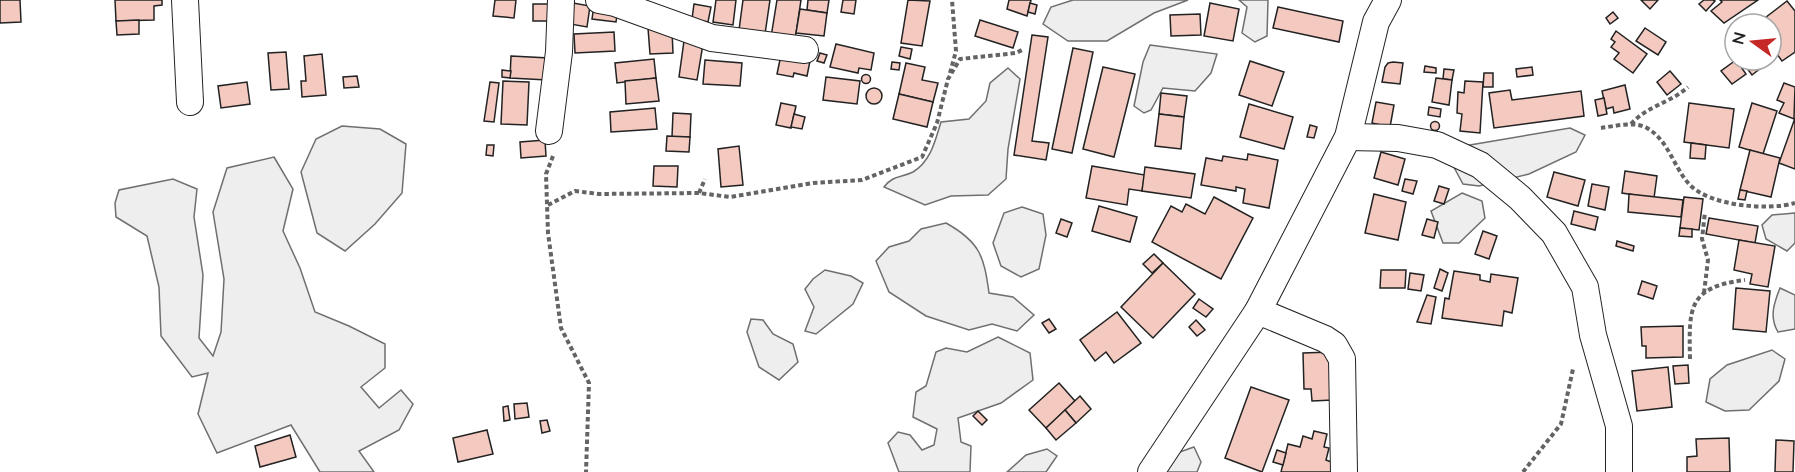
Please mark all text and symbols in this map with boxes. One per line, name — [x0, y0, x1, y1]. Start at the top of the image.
north arrow — [1723, 12, 1783, 72]
text: N — [1727, 30, 1750, 47]

